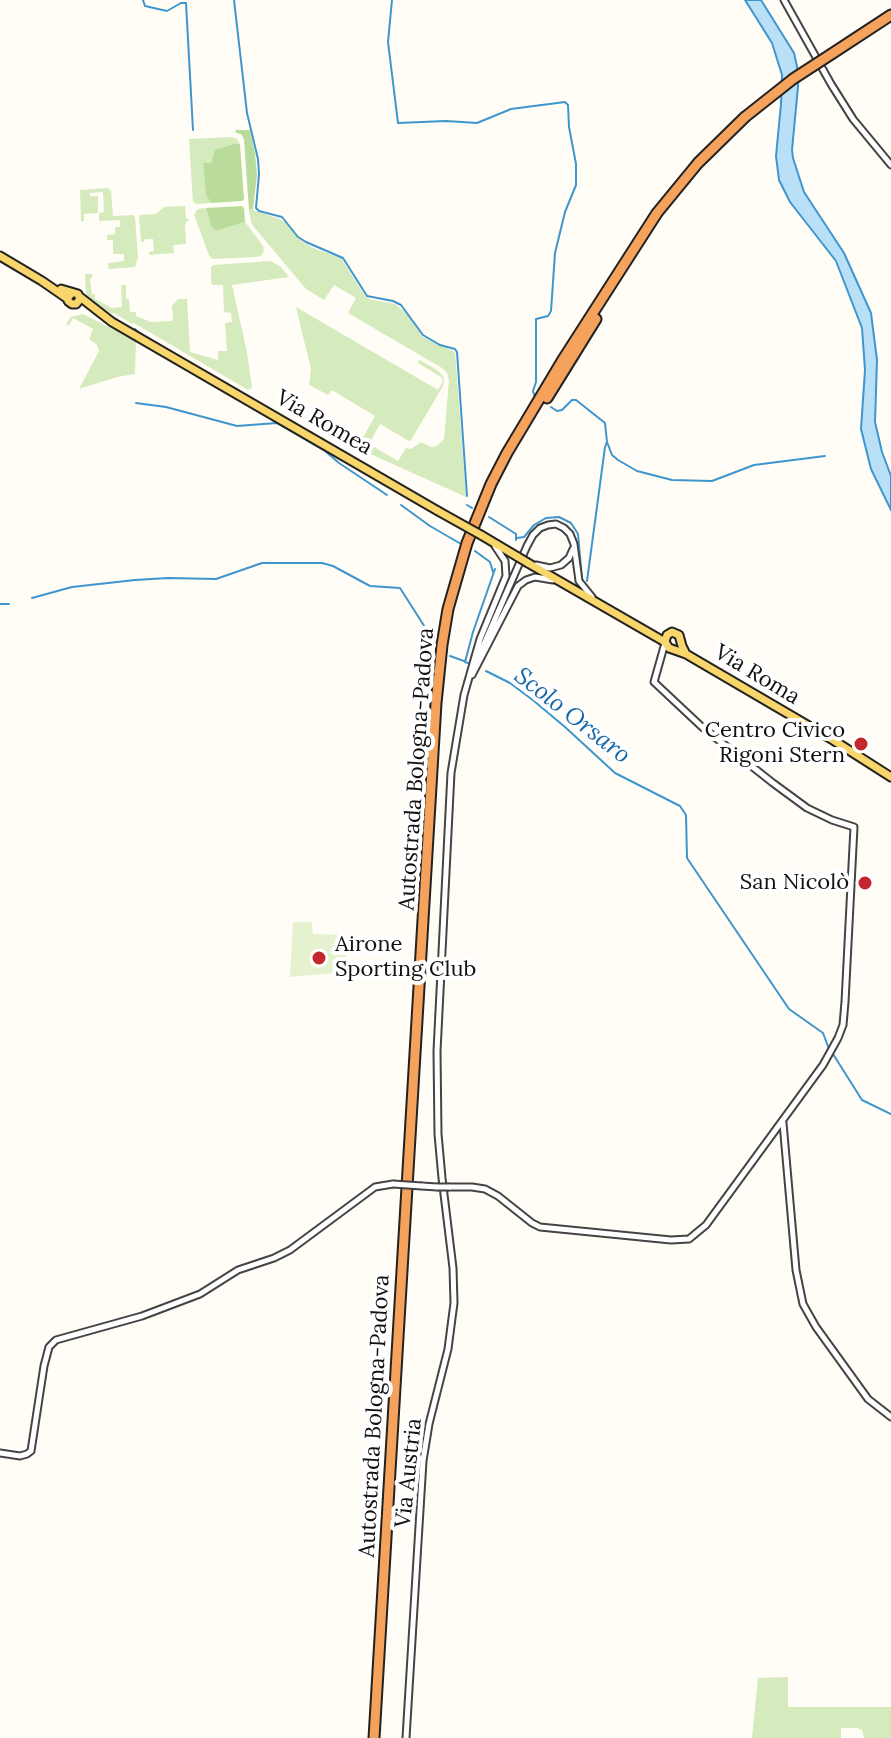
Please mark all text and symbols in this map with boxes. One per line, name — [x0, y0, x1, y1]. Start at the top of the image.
street label: Via Romea — [271, 385, 377, 461]
street label: Autostrada Bologna-Padova — [394, 627, 440, 911]
street label: Via Roma — [710, 639, 804, 711]
water label: Scolo Orsaro — [508, 662, 636, 770]
place label: Centro Civico Rigoni Stern — [705, 718, 845, 770]
marker: Centro Civico Rigoni Stern — [852, 735, 870, 753]
place label: San Nicolò — [740, 870, 849, 896]
marker: San Nicolò — [856, 874, 874, 892]
place label: Airone Sporting Club — [335, 932, 476, 984]
marker: Airone Sporting Club — [310, 949, 328, 967]
street label: Autostrada Bologna-Padova — [354, 1274, 396, 1558]
street label: Via Austria — [390, 1417, 428, 1529]

